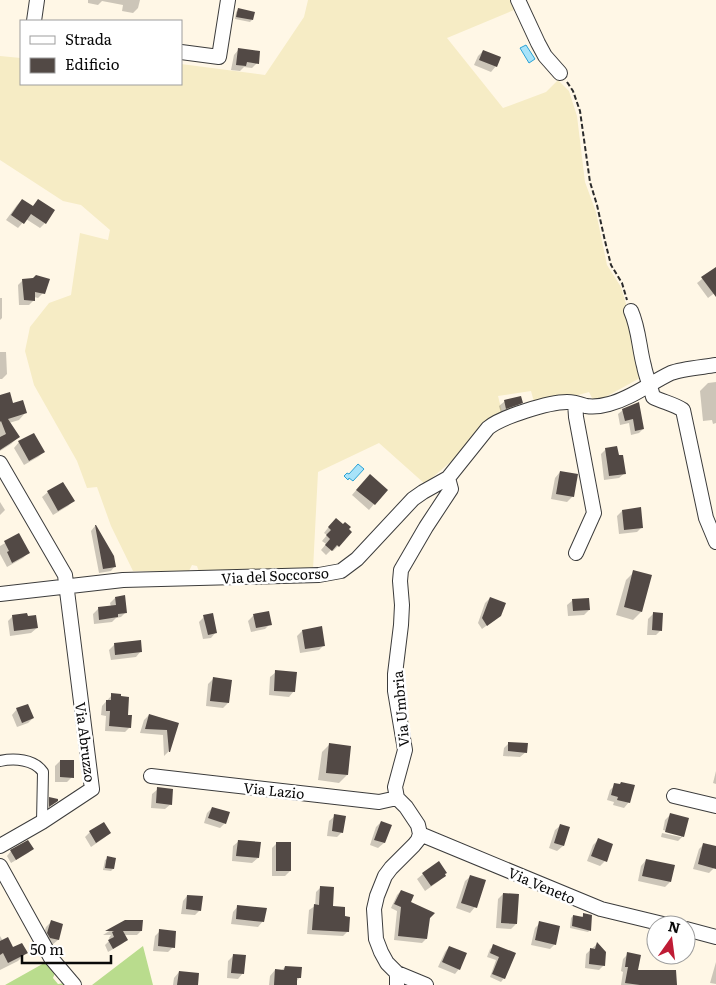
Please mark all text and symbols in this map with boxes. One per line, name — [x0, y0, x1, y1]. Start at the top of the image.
legend — [20, 20, 182, 85]
text: Strada — [65, 27, 113, 50]
text: Edificio — [65, 52, 120, 75]
street label: Via del Soccorso — [221, 562, 329, 588]
street label: Via Umbria — [387, 670, 413, 748]
street label: Via Abruzzo — [71, 701, 101, 783]
street label: Via Lazio — [242, 777, 306, 803]
street label: Via Veneto — [505, 862, 579, 908]
north arrow — [646, 915, 696, 965]
text: N — [666, 915, 683, 938]
scale bar — [22, 932, 111, 964]
text: 50 m — [30, 937, 64, 960]

